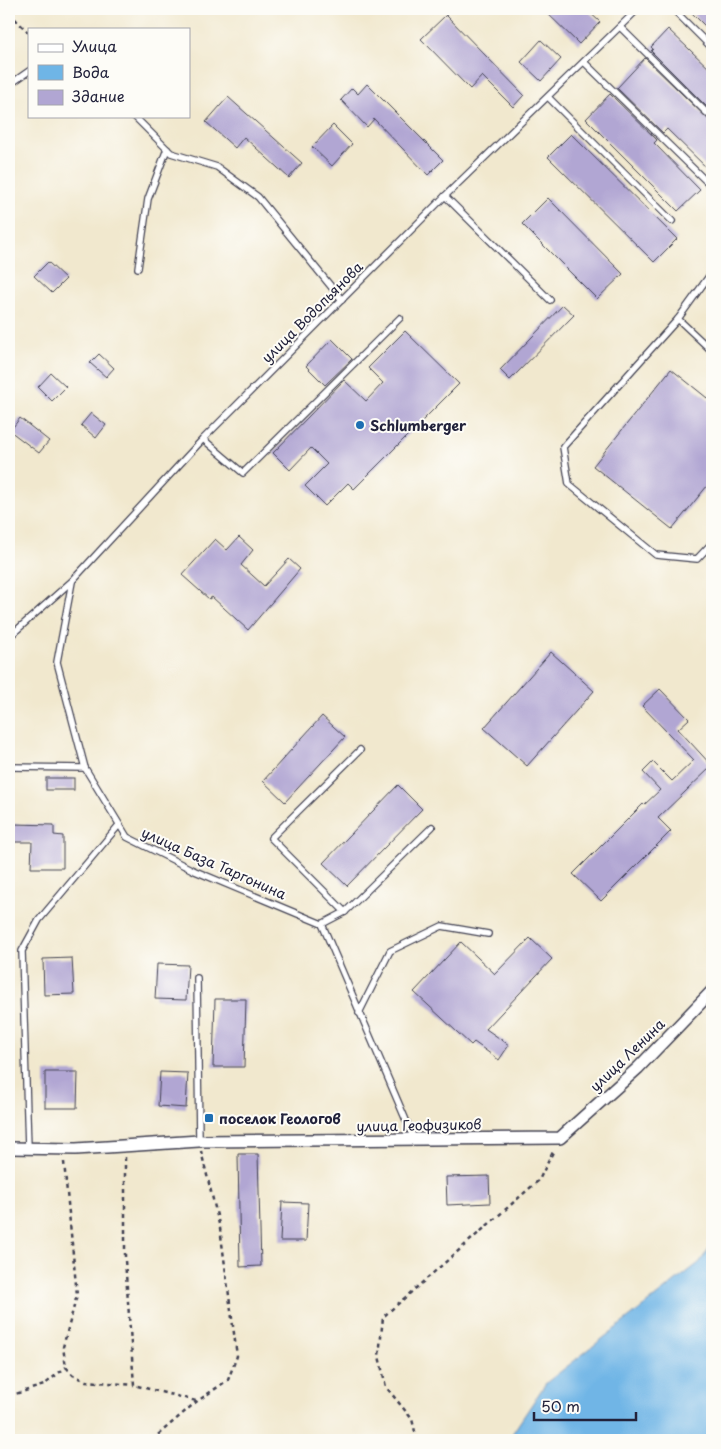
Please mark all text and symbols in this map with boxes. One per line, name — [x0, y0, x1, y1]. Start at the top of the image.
legend — [28, 28, 190, 118]
text: Улица — [72, 34, 117, 57]
text: Вода — [72, 60, 110, 83]
text: Здание — [72, 84, 125, 107]
street label: улица Водопьянова — [257, 256, 368, 367]
place label: Schlumberger — [370, 415, 467, 436]
marker: Schlumberger — [354, 419, 366, 431]
street label: улица База Таргонина — [138, 822, 290, 904]
street label: улица Ленина — [585, 1014, 669, 1096]
place label: поселок Геологов — [219, 1108, 341, 1129]
marker: поселок Геологов — [203, 1112, 215, 1124]
street label: улица Геофизиков — [356, 1113, 482, 1137]
scale bar — [534, 1389, 636, 1421]
text: 50 m — [541, 1394, 580, 1417]

